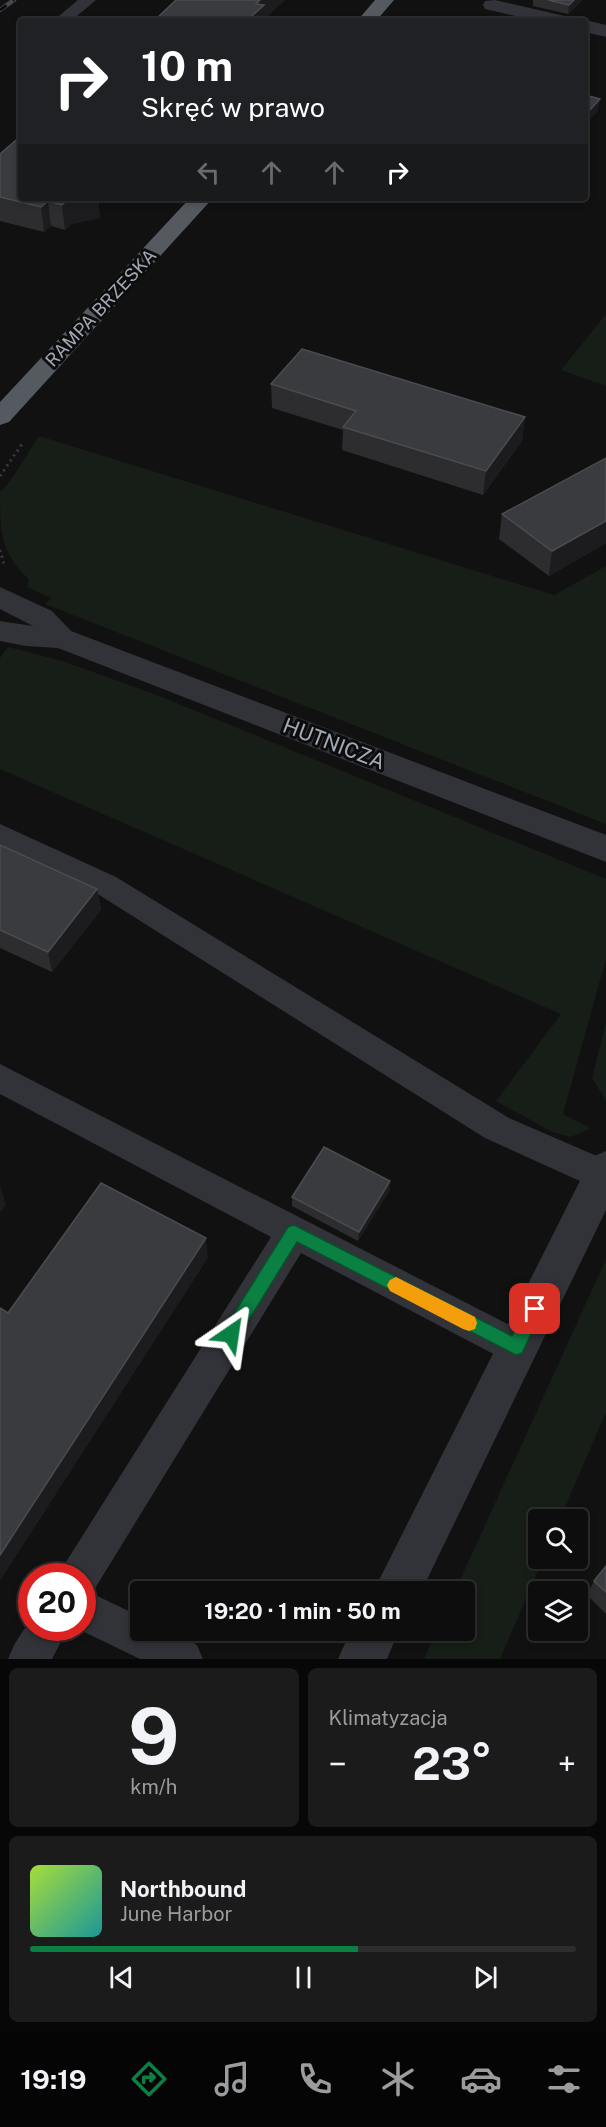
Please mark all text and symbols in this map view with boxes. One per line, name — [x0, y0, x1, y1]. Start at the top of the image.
text: 10 m — [141, 41, 233, 90]
icon: right — [42, 42, 120, 120]
text: Skręć w prawo — [141, 91, 325, 123]
icon: left — [192, 156, 225, 189]
icon: ahead — [255, 156, 288, 189]
icon: ahead — [318, 156, 351, 189]
icon: right — [381, 156, 414, 189]
street label: RAMPA BRZESKA — [41, 244, 161, 371]
street label: HUTNICZA — [279, 713, 389, 775]
pin — [509, 1283, 560, 1334]
icon: arrive — [518, 1292, 551, 1325]
position arrow — [199, 1302, 263, 1366]
map controls — [528, 1509, 588, 1641]
button: search — [528, 1509, 588, 1569]
speed limit sign: 20 — [18, 1563, 96, 1641]
button: layers — [528, 1581, 588, 1641]
text: 19:20 · 1 min · 50 m — [204, 1598, 401, 1624]
text: 9 — [128, 1690, 179, 1782]
text: Klimatyzacja — [329, 1706, 448, 1730]
text: 23° — [412, 1737, 492, 1790]
text: − — [329, 1745, 347, 1783]
text: + — [558, 1745, 576, 1783]
text: km/h — [130, 1775, 177, 1799]
text: Northbound — [120, 1876, 246, 1902]
text: June Harbor — [120, 1902, 232, 1926]
icon: previous — [105, 1961, 138, 1994]
icon: pause — [287, 1961, 320, 1994]
icon: next — [469, 1961, 502, 1994]
icon: directions — [128, 2058, 170, 2100]
icon: music — [211, 2058, 253, 2100]
icon: phone — [294, 2058, 336, 2100]
icon: climate — [377, 2058, 419, 2100]
icon: car — [460, 2058, 502, 2100]
icon: filters — [543, 2058, 585, 2100]
text: 19:19 — [21, 2063, 87, 2095]

